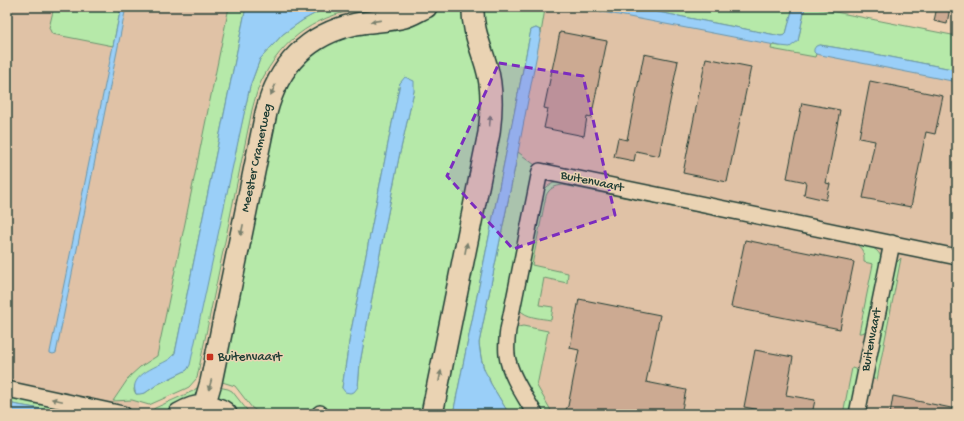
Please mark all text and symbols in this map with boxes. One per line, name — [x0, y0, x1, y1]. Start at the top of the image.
one-way arrow — [370, 18, 382, 24]
one-way arrow — [270, 84, 276, 96]
street label: Meester Cramerweg — [238, 102, 276, 214]
one-way arrow — [487, 115, 494, 127]
street label: Buitenvaart — [558, 168, 626, 196]
one-way arrow — [239, 224, 245, 236]
one-way arrow — [463, 242, 469, 254]
street label: Buitenvaart — [858, 306, 886, 374]
place label: Buitenvaart — [217, 350, 284, 365]
marker: Buitenvaart — [205, 352, 215, 362]
one-way arrow — [437, 370, 443, 382]
one-way arrow — [207, 379, 213, 391]
one-way arrow — [51, 397, 63, 403]

